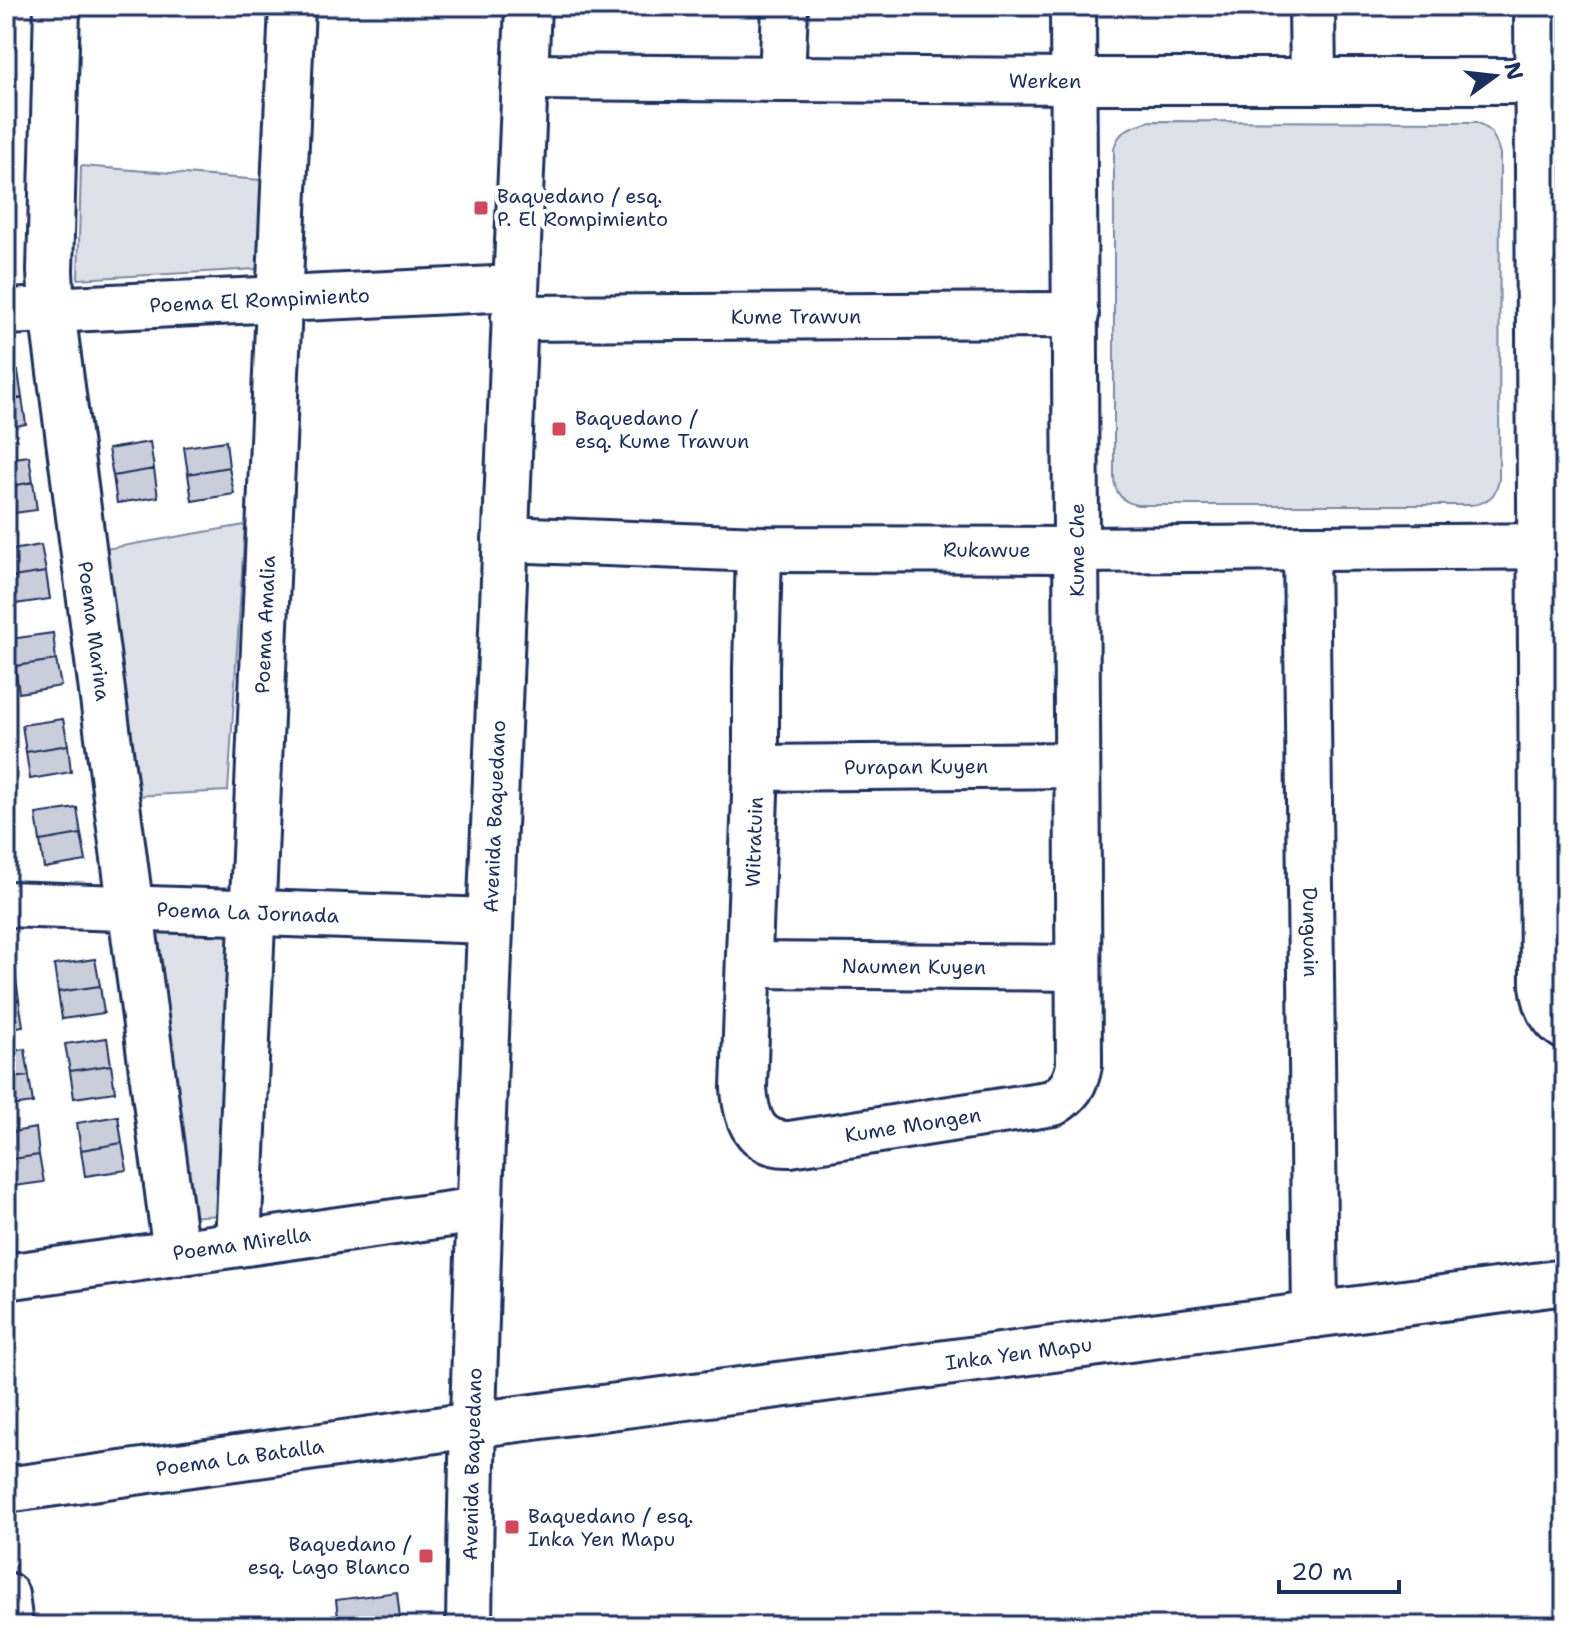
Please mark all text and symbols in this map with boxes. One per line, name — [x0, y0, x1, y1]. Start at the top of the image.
north arrow — [1455, 36, 1535, 116]
text: N — [1498, 59, 1530, 83]
street label: Werken — [1009, 68, 1081, 94]
place label: Baquedano / esq. P. El Rompimiento — [497, 183, 668, 232]
marker: Baquedano / esq. P. El Rompimiento — [472, 199, 490, 217]
street label: Poema El Rompimiento — [149, 282, 371, 318]
street label: Kume Trawun — [731, 303, 861, 330]
place label: Baquedano / esq. Kume Trawun — [575, 405, 749, 454]
marker: Baquedano / esq. Kume Trawun — [550, 420, 568, 438]
street label: Kume Che — [1064, 503, 1090, 597]
street label: Rukawue — [943, 537, 1031, 563]
street label: Poema Amalia — [249, 554, 281, 694]
street label: Poema Marina — [72, 560, 116, 703]
street label: Avenida Baquedano — [478, 720, 511, 913]
street label: Purapan Kuyen — [844, 753, 988, 780]
street label: Witratuin — [739, 796, 769, 888]
street label: Dunguain — [1297, 887, 1324, 977]
street label: Poema La Jornada — [156, 896, 340, 929]
street label: Naumen Kuyen — [842, 953, 986, 980]
street label: Kume Mongen — [843, 1101, 983, 1148]
street label: Poema Mirella — [171, 1221, 313, 1266]
street label: Inka Yen Mapu — [944, 1331, 1094, 1376]
street label: Avenida Baquedano — [457, 1367, 488, 1561]
street label: Poema La Batalla — [154, 1433, 326, 1482]
place label: Baquedano / esq. Inka Yen Mapu — [528, 1503, 693, 1552]
marker: Baquedano / esq. Inka Yen Mapu — [503, 1518, 521, 1536]
place label: Baquedano / esq. Lago Blanco — [248, 1531, 412, 1580]
scale bar — [1279, 1544, 1399, 1594]
marker: Baquedano / esq. Lago Blanco — [417, 1547, 435, 1565]
text: 20 m — [1291, 1556, 1353, 1588]

